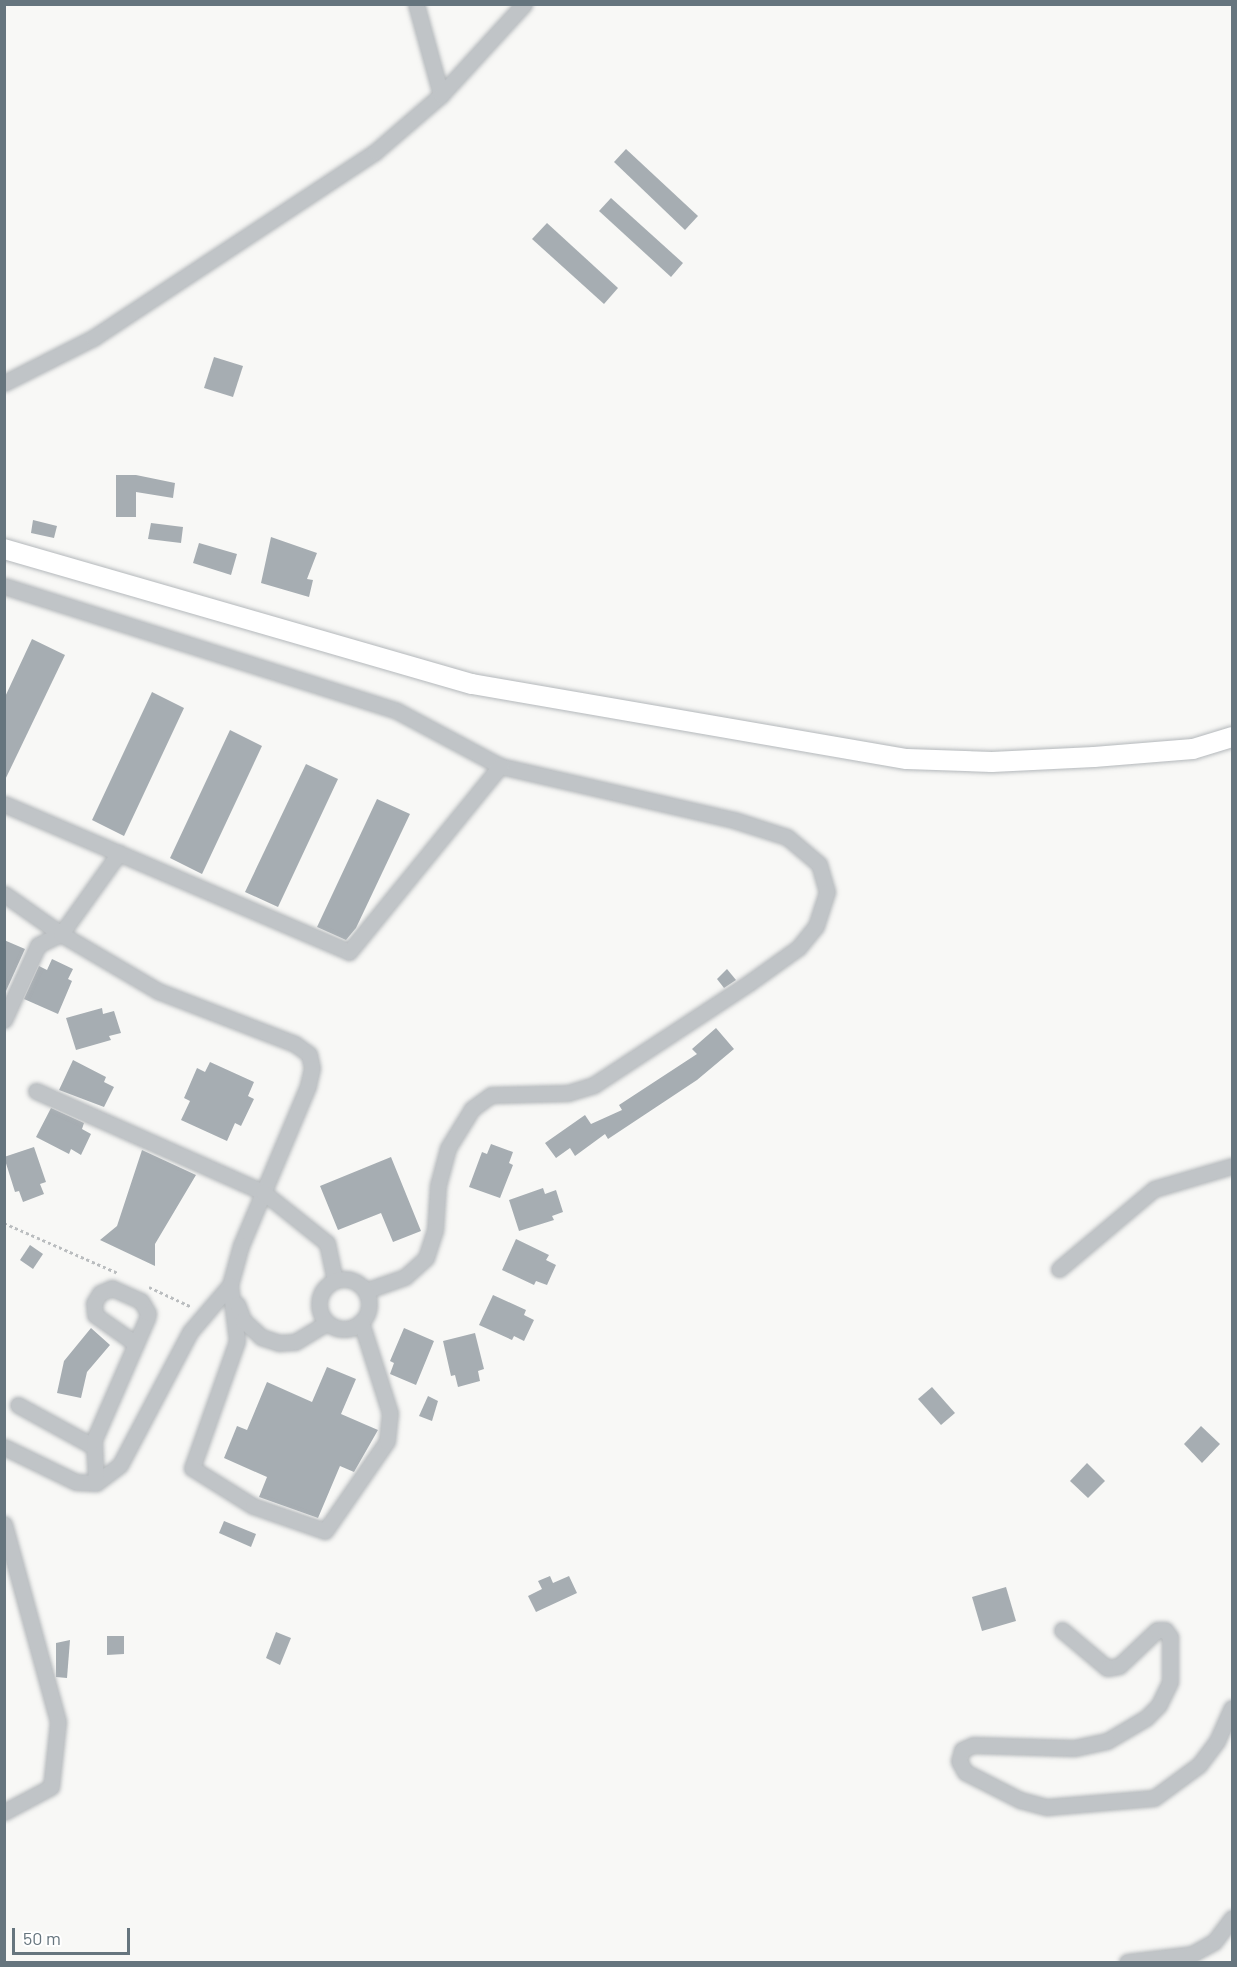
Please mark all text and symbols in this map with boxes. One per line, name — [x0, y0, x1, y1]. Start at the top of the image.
scale bar — [15, 1916, 134, 1954]
text: 50 m — [23, 1927, 61, 1949]

